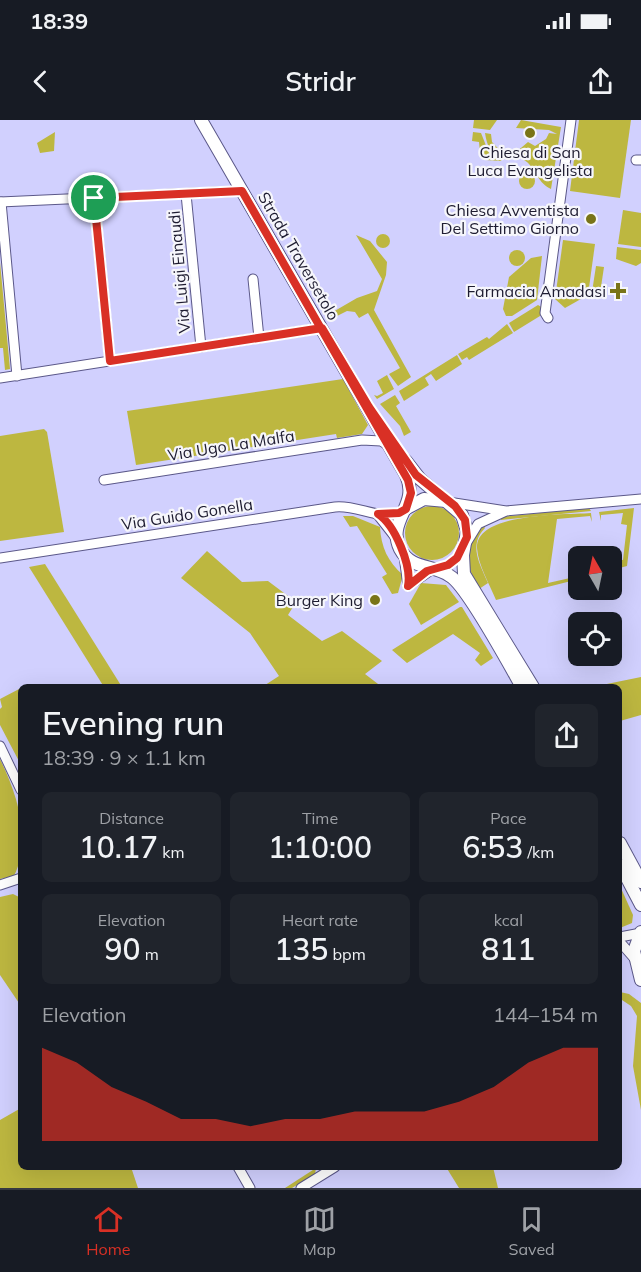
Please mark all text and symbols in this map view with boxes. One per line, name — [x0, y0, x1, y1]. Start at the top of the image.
text: 18:39 — [30, 7, 88, 35]
text: Stridr — [285, 64, 356, 98]
icon: back — [24, 65, 57, 98]
icon: share — [584, 65, 617, 98]
marker: Chiesa di San Luca Evangelista — [523, 126, 537, 140]
place label: Chiesa di San Luca Evangelista — [467, 142, 593, 180]
pin — [68, 172, 119, 223]
icon: arrive — [77, 181, 110, 214]
street label: Strada Traversetolo — [254, 188, 344, 324]
place label: Chiesa Avventista Del Settimo Giorno — [441, 200, 579, 238]
street label: Via Luigi Einaudi — [164, 210, 194, 334]
marker: Chiesa Avventista Del Settimo Giorno — [584, 212, 598, 226]
place label: Farmacia Amadasi — [466, 281, 606, 301]
marker: Farmacia Amadasi — [611, 284, 625, 298]
street label: Via Ugo La Malfa — [166, 425, 296, 465]
street label: Via Guido Gonella — [120, 494, 254, 534]
north arrow — [568, 546, 622, 600]
map controls — [568, 546, 622, 666]
place label: Burger King — [276, 590, 363, 610]
marker: Burger King — [368, 593, 382, 607]
button: locate — [568, 612, 622, 666]
text: Evening run — [42, 702, 224, 743]
button: share — [535, 704, 598, 767]
text: 18:39 · 9 × 1.1 km — [42, 745, 206, 770]
text: Distance — [99, 808, 164, 828]
text: Time — [302, 808, 338, 828]
text: Pace — [490, 808, 526, 828]
text: 10.17 — [79, 828, 158, 866]
text: 1:10:00 — [268, 828, 372, 866]
text: 6:53 — [462, 828, 523, 866]
text: km — [158, 842, 184, 862]
text: /km — [523, 842, 554, 862]
text: Elevation — [98, 910, 166, 930]
text: Heart rate — [282, 910, 358, 930]
text: kcal — [494, 910, 523, 930]
text: 90 — [105, 930, 141, 968]
text: 135 — [274, 930, 328, 968]
text: 811 — [481, 930, 535, 968]
text: m — [141, 944, 159, 964]
text: bpm — [328, 944, 366, 964]
text: Elevation — [42, 1002, 127, 1027]
text: 144–154 m — [493, 1002, 598, 1027]
tab: Home — [86, 1203, 130, 1259]
tab: Map — [303, 1203, 336, 1259]
tab: Saved — [509, 1203, 555, 1259]

